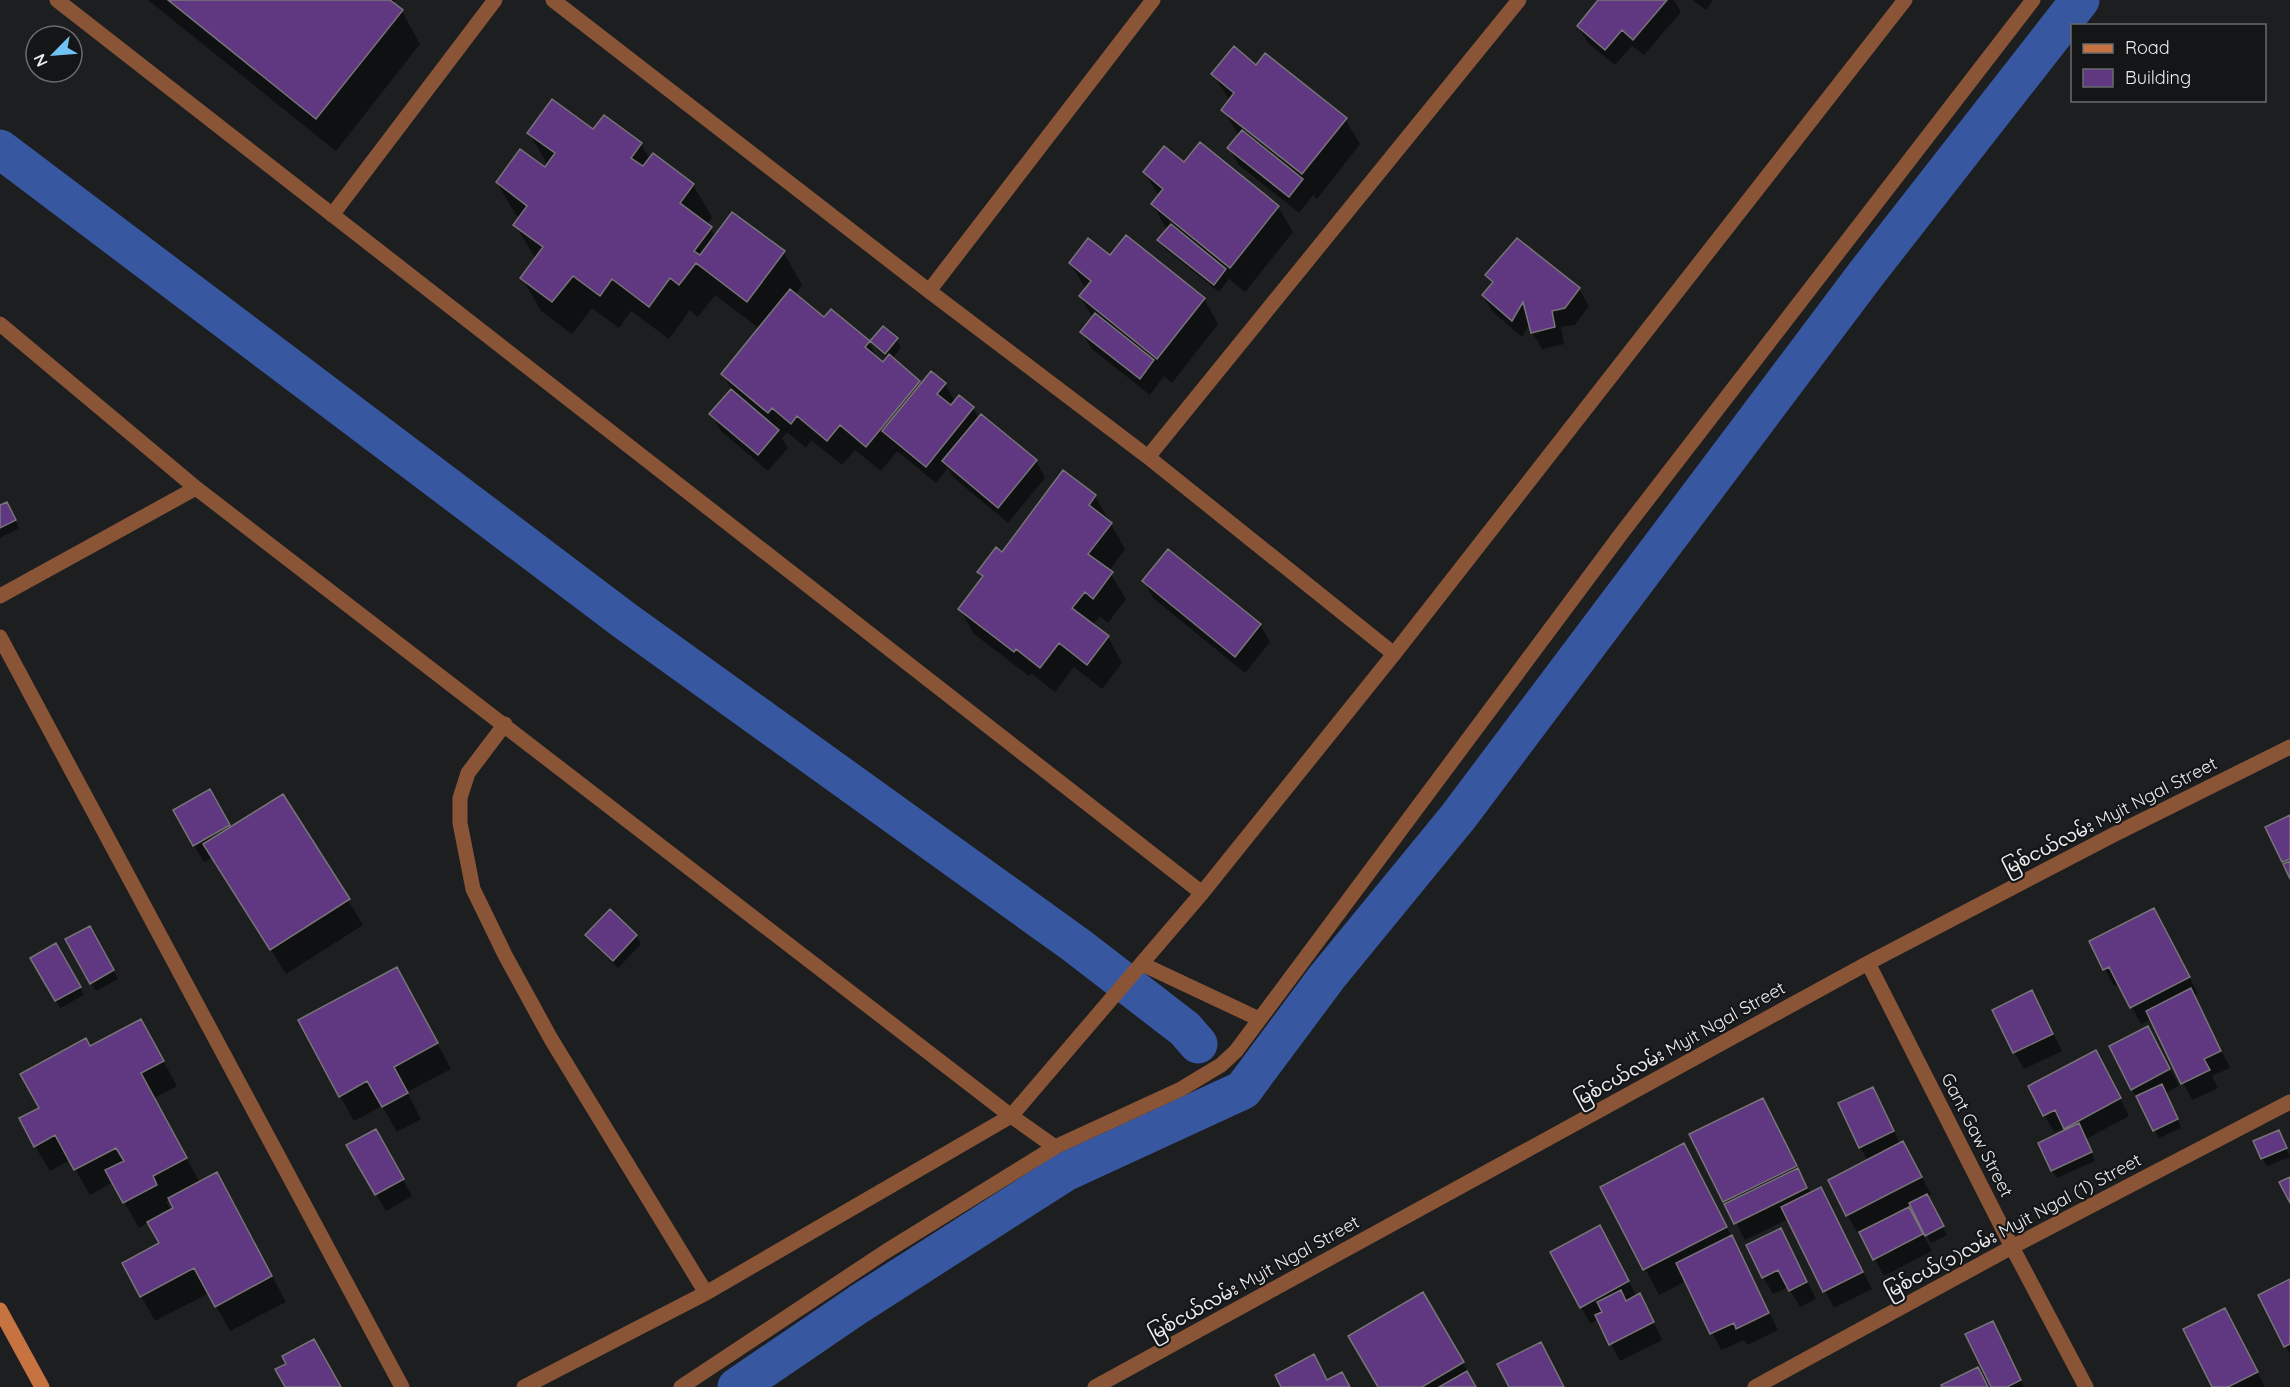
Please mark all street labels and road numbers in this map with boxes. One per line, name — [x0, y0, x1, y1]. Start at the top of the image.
street label: မြစ်ငယ်လမ်း Myit Ngal Street — [1998, 751, 2223, 883]
street label: မြစ်ငယ်လမ်း Myit Ngal Street — [1570, 975, 1791, 1115]
street label: Gant Gaw Street — [1936, 1069, 2019, 1201]
street label: မြစ်ငယ်(၁)လမ်း Myit Ngal (1) Street — [1880, 1147, 2147, 1307]
street label: မြစ်ငယ်လမ်း Myit Ngal Street — [1144, 1209, 1365, 1349]

